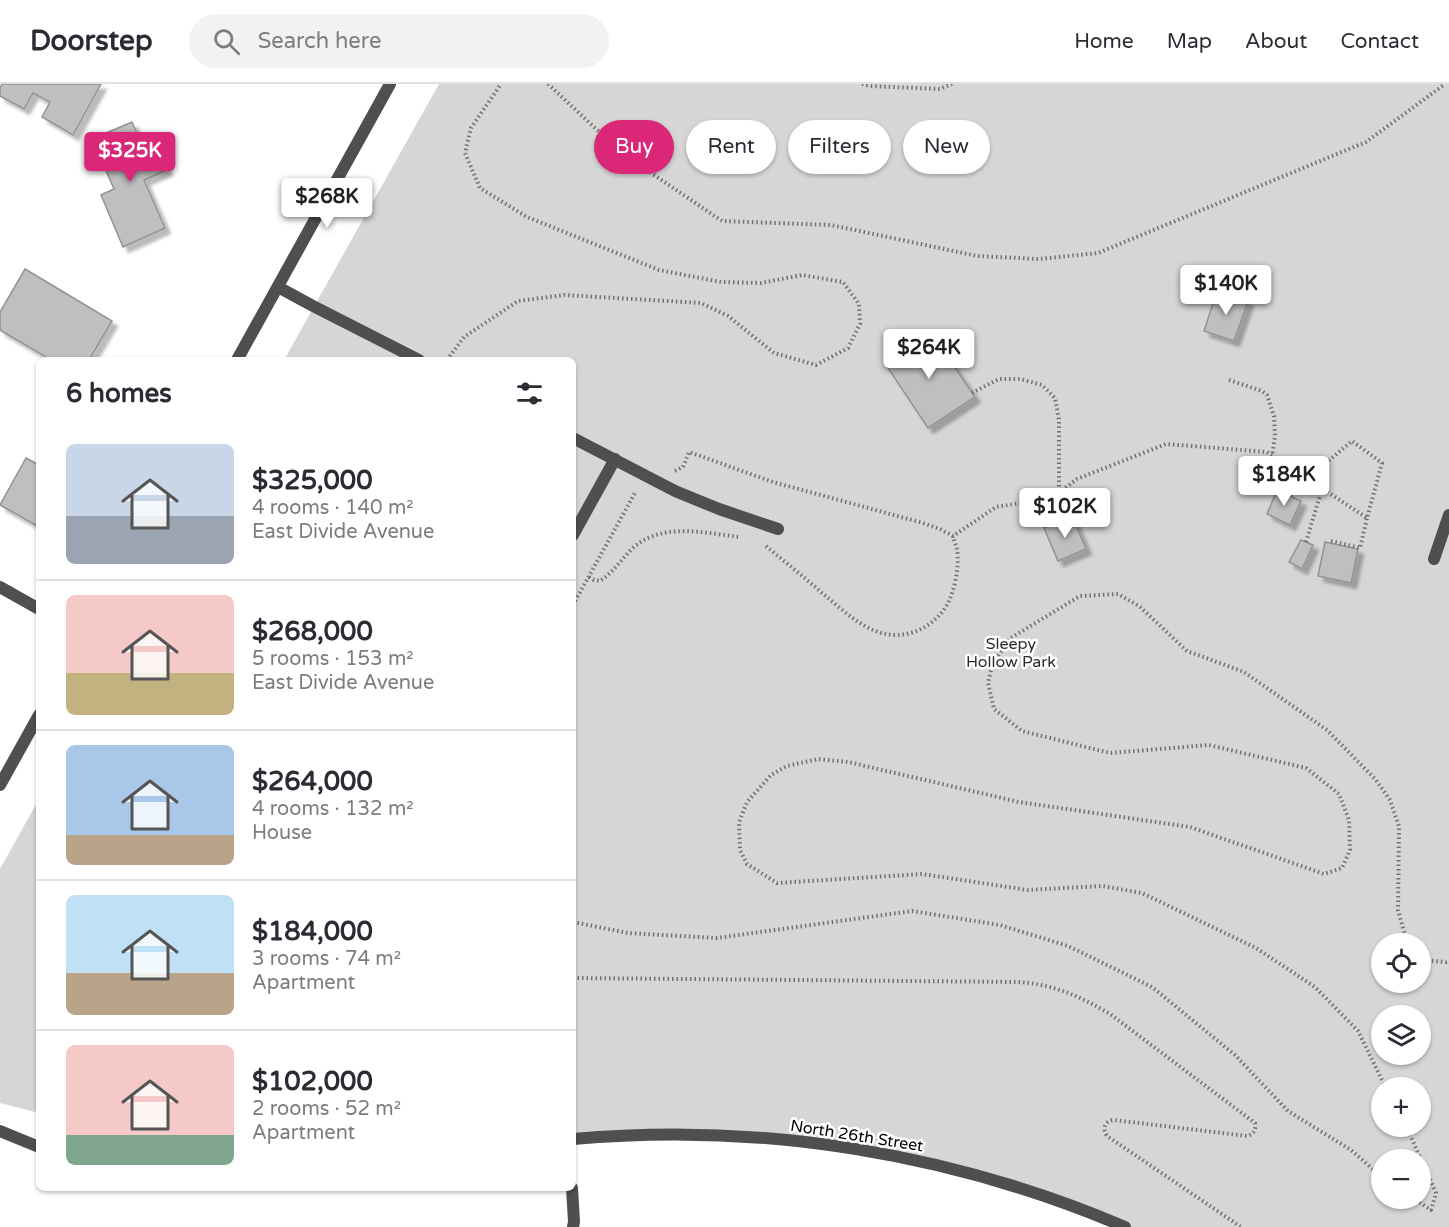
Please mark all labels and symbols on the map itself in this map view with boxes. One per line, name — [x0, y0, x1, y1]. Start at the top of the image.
pin: $325K — [88, 132, 172, 183]
pin: $268K — [285, 178, 369, 229]
pin: $140K — [1184, 265, 1268, 316]
pin: $264K — [887, 329, 971, 380]
pin: $184K — [1242, 456, 1326, 507]
pin: $102K — [1023, 488, 1107, 539]
park label: Sleepy Hollow Park — [966, 634, 1056, 672]
street label: North 26th Street — [789, 1116, 925, 1156]

